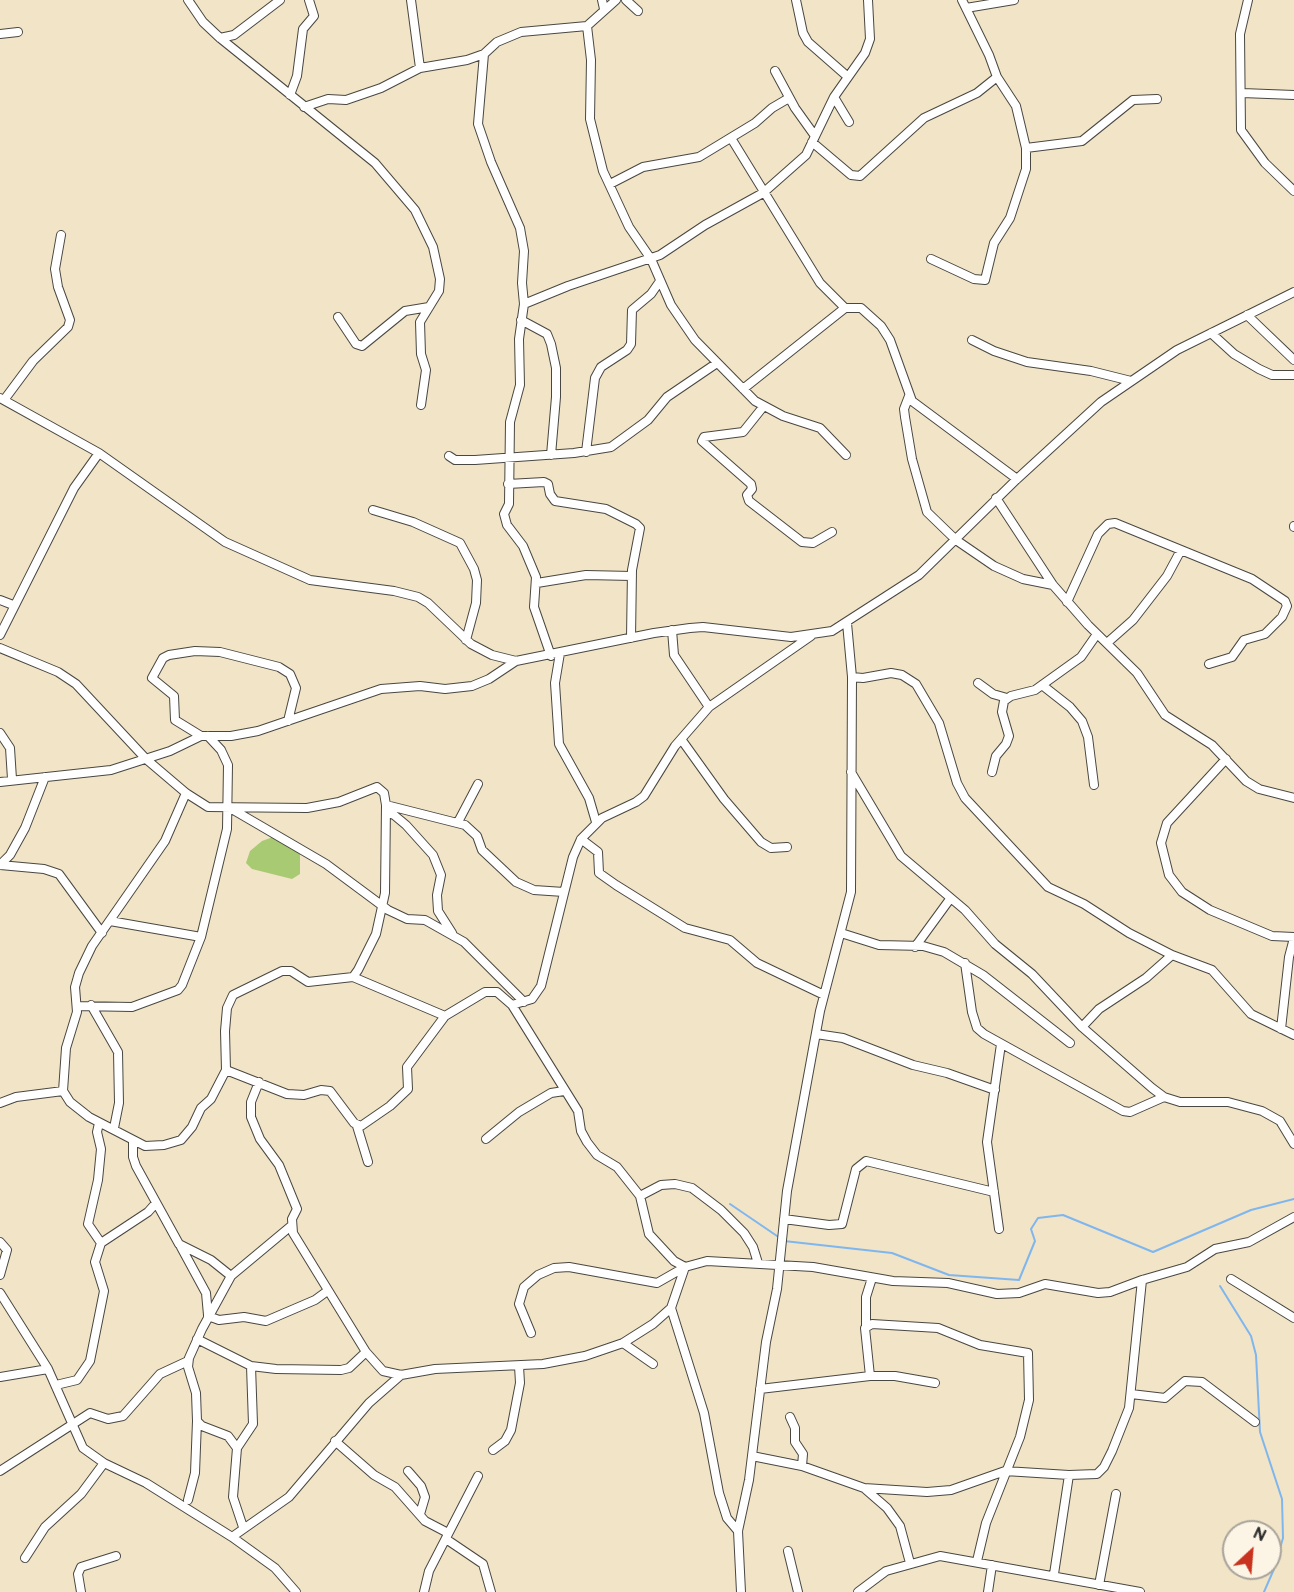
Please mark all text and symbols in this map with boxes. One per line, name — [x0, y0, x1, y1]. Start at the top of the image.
north arrow — [1222, 1520, 1282, 1580]
text: N — [1250, 1524, 1269, 1546]

